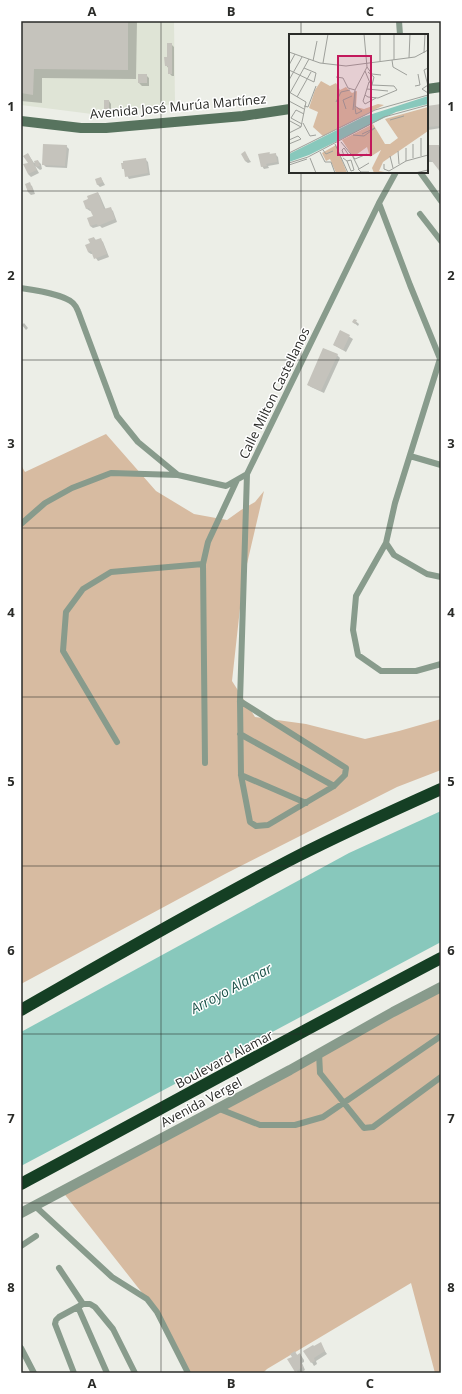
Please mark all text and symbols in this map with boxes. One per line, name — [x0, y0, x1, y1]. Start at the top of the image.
text: A — [88, 2, 97, 20]
text: B — [227, 2, 236, 20]
text: C — [366, 2, 374, 20]
inset map — [289, 34, 428, 173]
street label: Avenida José Murúa Martínez — [89, 89, 267, 123]
text: 1 — [7, 97, 15, 115]
text: 1 — [447, 97, 455, 115]
text: 2 — [7, 266, 15, 284]
text: 2 — [447, 266, 455, 284]
street label: Calle Milton Castellanos — [234, 324, 314, 462]
text: 3 — [7, 434, 15, 452]
text: 3 — [447, 434, 455, 452]
text: 4 — [7, 603, 15, 621]
text: 4 — [447, 603, 455, 621]
text: 5 — [7, 772, 15, 790]
text: 5 — [447, 772, 455, 790]
text: 6 — [7, 941, 15, 959]
text: 6 — [447, 941, 455, 959]
water label: Arroyo Alamar — [186, 958, 275, 1018]
street label: Boulevard Alamar — [172, 1025, 277, 1092]
street label: Avenida Vergel — [157, 1073, 245, 1131]
text: 7 — [7, 1109, 15, 1127]
text: 7 — [447, 1109, 455, 1127]
text: 8 — [7, 1278, 15, 1296]
text: 8 — [447, 1278, 455, 1296]
text: A — [88, 1374, 97, 1392]
text: B — [227, 1374, 236, 1392]
text: C — [366, 1374, 374, 1392]

